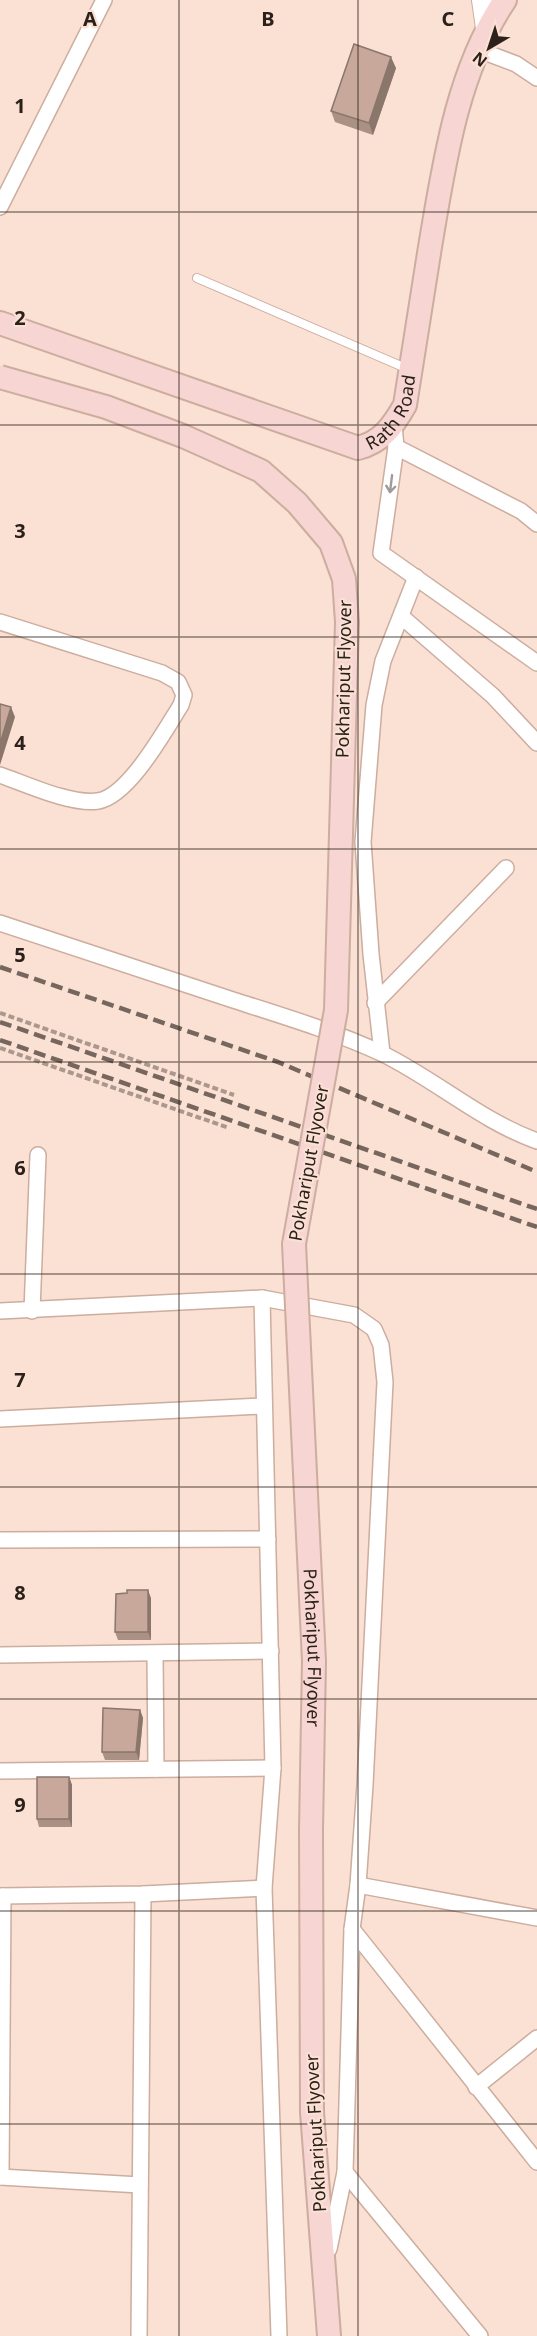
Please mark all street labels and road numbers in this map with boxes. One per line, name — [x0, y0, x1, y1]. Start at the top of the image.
street label: Rath Road — [361, 373, 421, 455]
street label: Pokhariput Flyover — [330, 599, 356, 758]
street label: Pokhariput Flyover — [282, 1082, 334, 1243]
street label: Pokhariput Flyover — [299, 1568, 327, 1728]
street label: Pokhariput Flyover — [299, 2053, 331, 2213]

